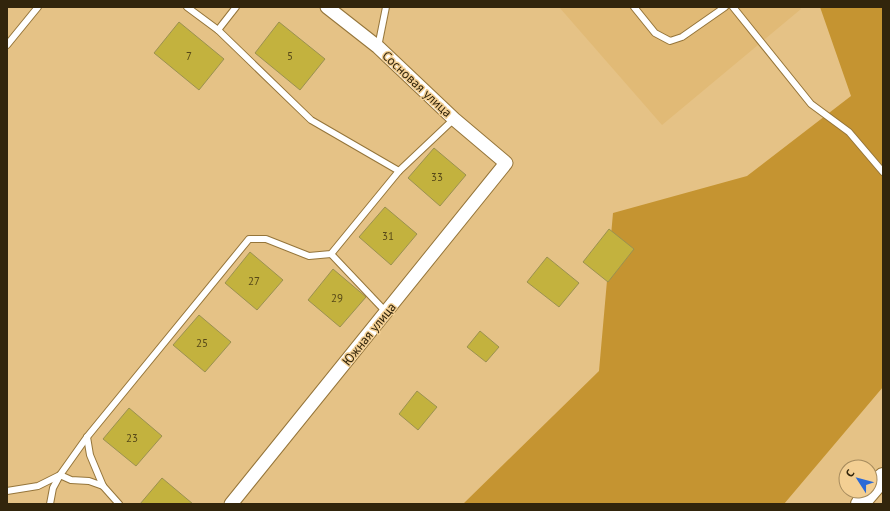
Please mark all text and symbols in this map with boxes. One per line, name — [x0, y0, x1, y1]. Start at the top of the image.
street label: Сосновая улица — [378, 47, 456, 121]
house number: 7 — [186, 49, 192, 63]
house number: 5 — [287, 49, 293, 63]
house number: 33 — [431, 170, 443, 184]
house number: 31 — [382, 229, 394, 243]
house number: 27 — [248, 274, 260, 288]
house number: 29 — [331, 291, 343, 305]
street label: Южная улица — [338, 299, 400, 369]
house number: 25 — [196, 336, 208, 350]
house number: 23 — [126, 431, 138, 445]
north arrow — [838, 459, 878, 499]
text: С — [842, 467, 857, 480]

